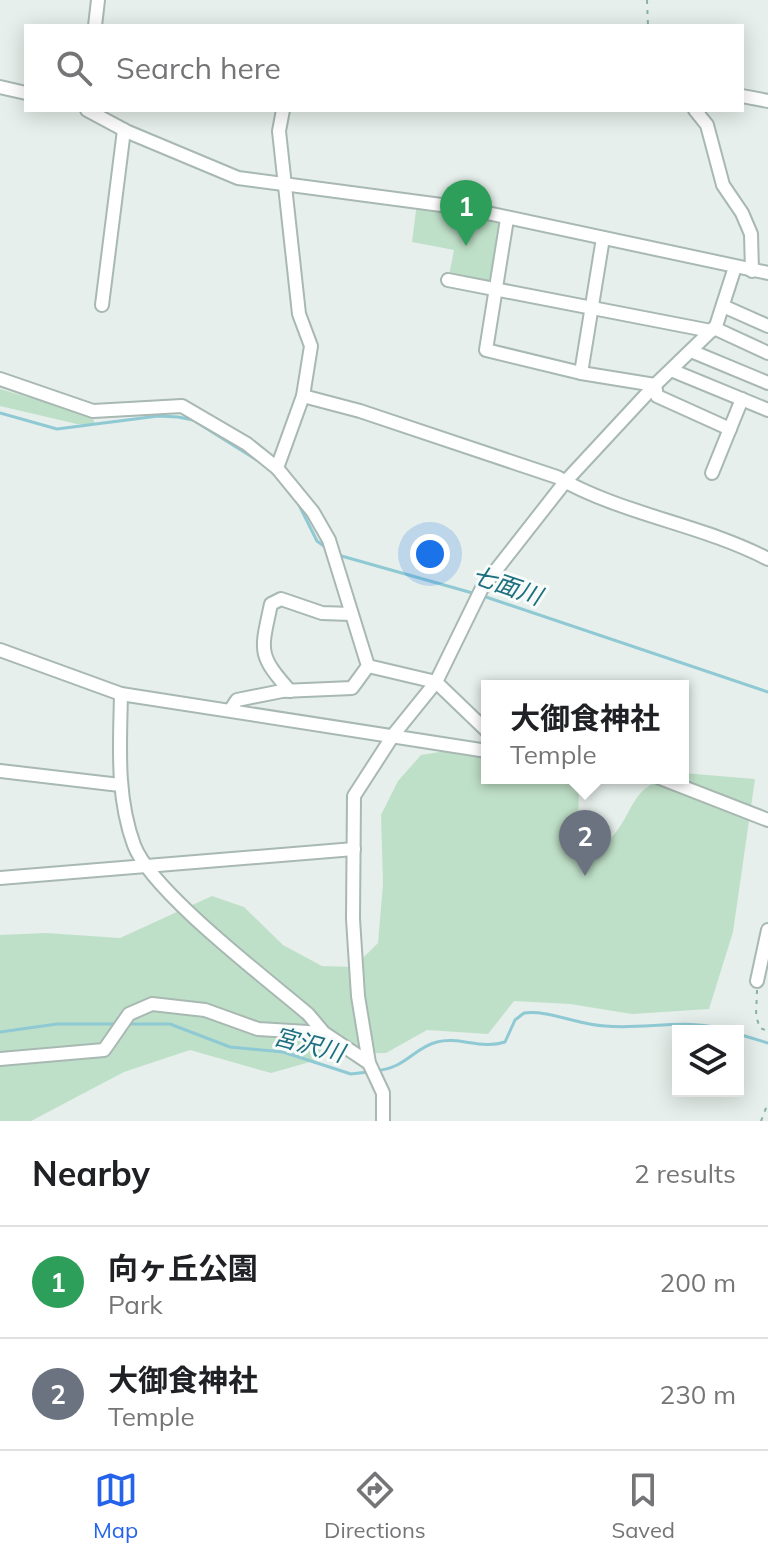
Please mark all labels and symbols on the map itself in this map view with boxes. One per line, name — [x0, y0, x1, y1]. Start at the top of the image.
pin: 1 — [440, 180, 492, 246]
your location — [410, 534, 450, 574]
water label: 七面川 — [468, 559, 549, 612]
pin: 2 — [559, 810, 611, 876]
water label: 宮沢川 — [270, 1020, 351, 1069]

